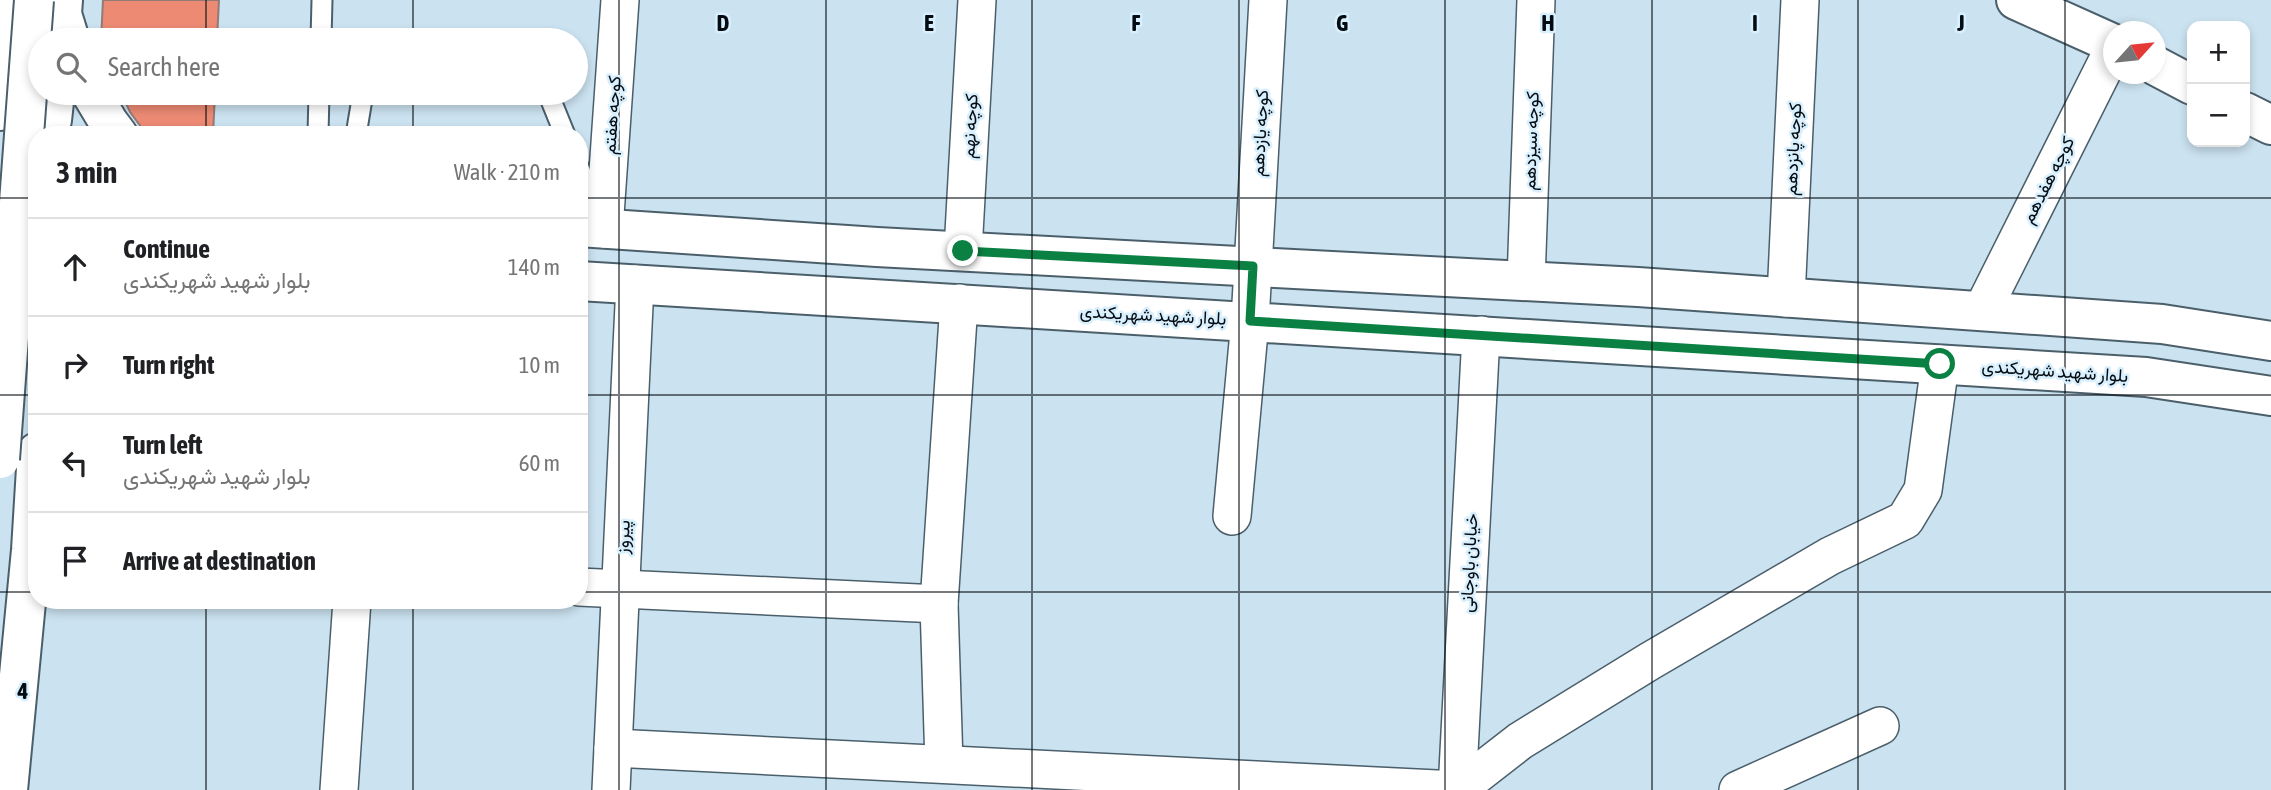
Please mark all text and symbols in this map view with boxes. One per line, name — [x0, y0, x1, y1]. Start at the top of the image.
text: D — [717, 10, 730, 36]
text: E — [924, 10, 934, 36]
text: F — [1131, 10, 1141, 36]
text: G — [1336, 10, 1348, 36]
text: H — [1541, 10, 1555, 36]
text: I — [1752, 10, 1758, 36]
text: J — [1956, 10, 1965, 36]
north arrow — [2103, 21, 2166, 84]
map controls — [2187, 21, 2250, 147]
button: + — [2187, 21, 2250, 84]
search box — [28, 28, 588, 105]
icon: search — [52, 48, 90, 86]
text: Search here — [108, 52, 220, 82]
street label: کوچه هفتم — [598, 75, 627, 155]
button: − — [2187, 84, 2250, 147]
street label: کوچه یازدهم — [1247, 89, 1274, 177]
street label: کوچه سیزدهم — [1518, 91, 1545, 191]
street label: کوچه نهم — [957, 93, 984, 159]
street label: کوچه پانزدهم — [1780, 102, 1807, 196]
street label: کوچه هفدهم — [2017, 133, 2080, 228]
text: 3 min — [56, 155, 117, 189]
text: Walk · 210 m — [454, 159, 560, 185]
text: Continue — [123, 234, 210, 264]
route end — [947, 235, 978, 266]
icon: ahead — [56, 248, 94, 286]
text: 140 m — [508, 254, 560, 280]
text: بلوار شهید شهریکندی — [123, 267, 311, 293]
street label: بلوار شهید شهریکندی — [1079, 300, 1227, 330]
icon: right — [56, 346, 94, 384]
route start — [1924, 348, 1955, 379]
text: Turn right — [123, 350, 214, 380]
text: 10 m — [519, 352, 560, 378]
street label: بلوار شهید شهریکندی — [1981, 355, 2129, 387]
text: Turn left — [123, 430, 203, 460]
icon: left — [56, 444, 94, 482]
text: 60 m — [519, 450, 560, 476]
text: بلوار شهید شهریکندی — [123, 463, 311, 489]
street label: خیابان باوجانی — [1455, 513, 1483, 613]
street label: پیروز — [611, 519, 636, 556]
icon: arrive — [56, 542, 94, 580]
text: Arrive at destination — [123, 546, 316, 576]
text: 4 — [17, 678, 29, 704]

